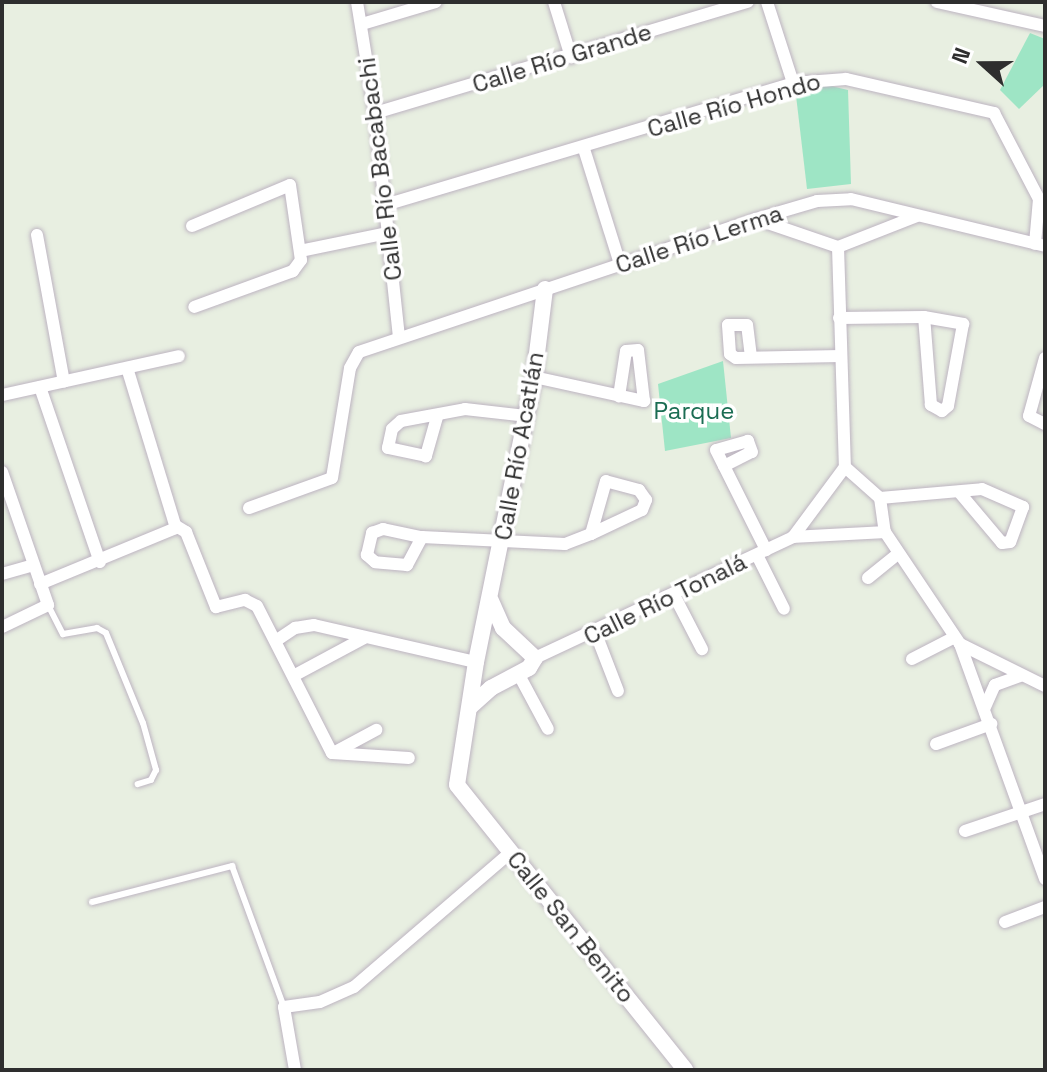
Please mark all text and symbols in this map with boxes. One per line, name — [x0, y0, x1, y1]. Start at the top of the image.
street label: Calle Río Grande — [469, 17, 655, 99]
north arrow — [943, 24, 1023, 104]
text: N — [945, 43, 976, 67]
street label: Calle Río Bacabachi — [352, 56, 408, 282]
street label: Calle Río Hondo — [644, 66, 824, 144]
street label: Calle Río Lerma — [612, 198, 786, 280]
street label: Calle Río Acatlán — [488, 349, 550, 543]
park label: Parque — [654, 397, 734, 425]
street label: Calle Río Tonalá — [579, 547, 751, 651]
street label: Calle San Benito — [501, 845, 641, 1009]

